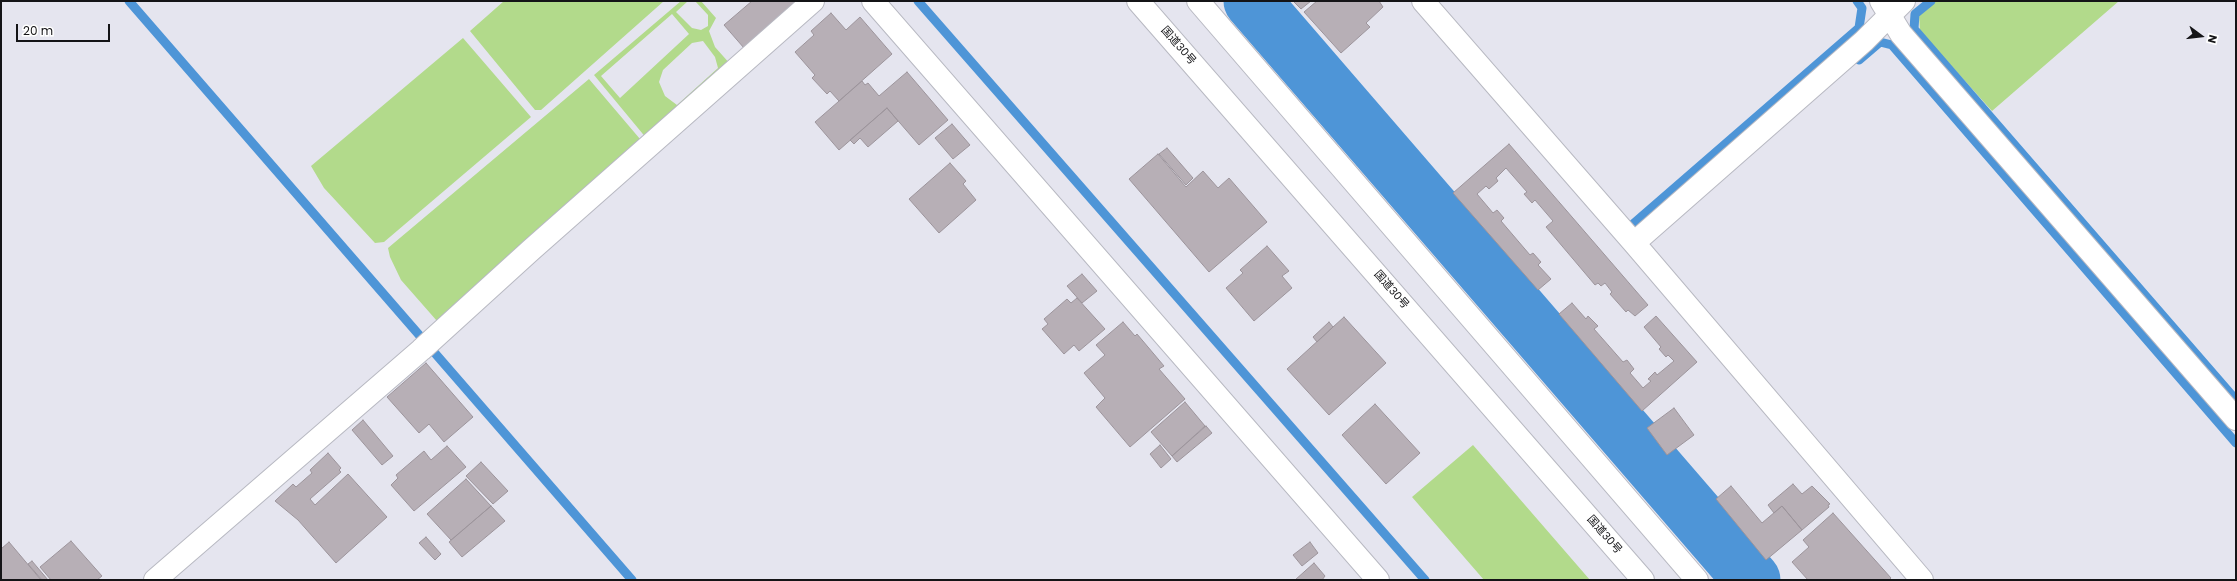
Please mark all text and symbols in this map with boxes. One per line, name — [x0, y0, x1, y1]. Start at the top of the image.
scale bar — [18, 16, 112, 42]
north arrow — [2181, 16, 2221, 56]
text: 20 m — [23, 22, 53, 39]
street label: 国道30号 — [1158, 24, 1198, 68]
text: N — [2204, 33, 2221, 45]
street label: 国道30号 — [1371, 268, 1411, 312]
street label: 国道30号 — [1584, 513, 1624, 557]

